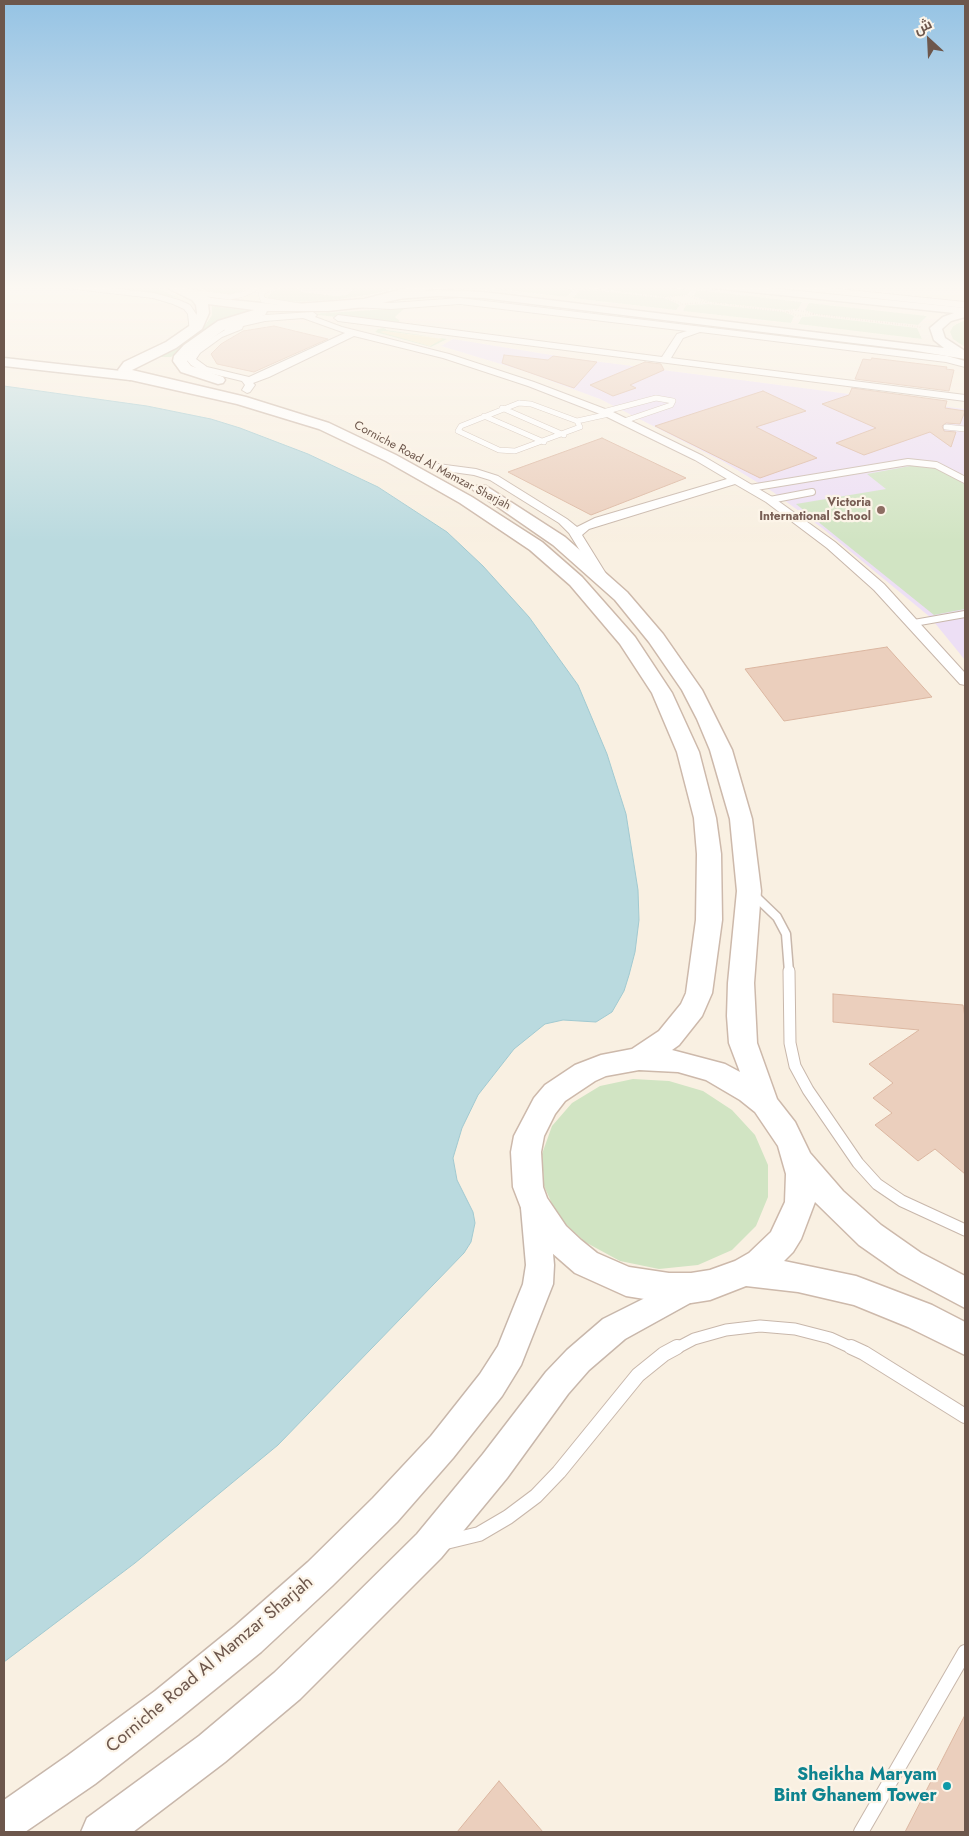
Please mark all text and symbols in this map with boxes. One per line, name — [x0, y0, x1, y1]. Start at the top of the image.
text: ش — [910, 14, 935, 39]
north arrow — [904, 15, 954, 65]
street label: Corniche Road Al Mamzar Sharjah — [351, 418, 513, 514]
place label: Victoria International School — [759, 496, 871, 524]
marker: Victoria International School — [875, 504, 887, 516]
street label: Corniche Road Al Mamzar Sharjah — [102, 1572, 318, 1758]
place label: Sheikha Maryam Bint Ghanem Tower — [773, 1765, 937, 1808]
marker: Sheikha Maryam Bint Ghanem Tower — [941, 1780, 953, 1792]

